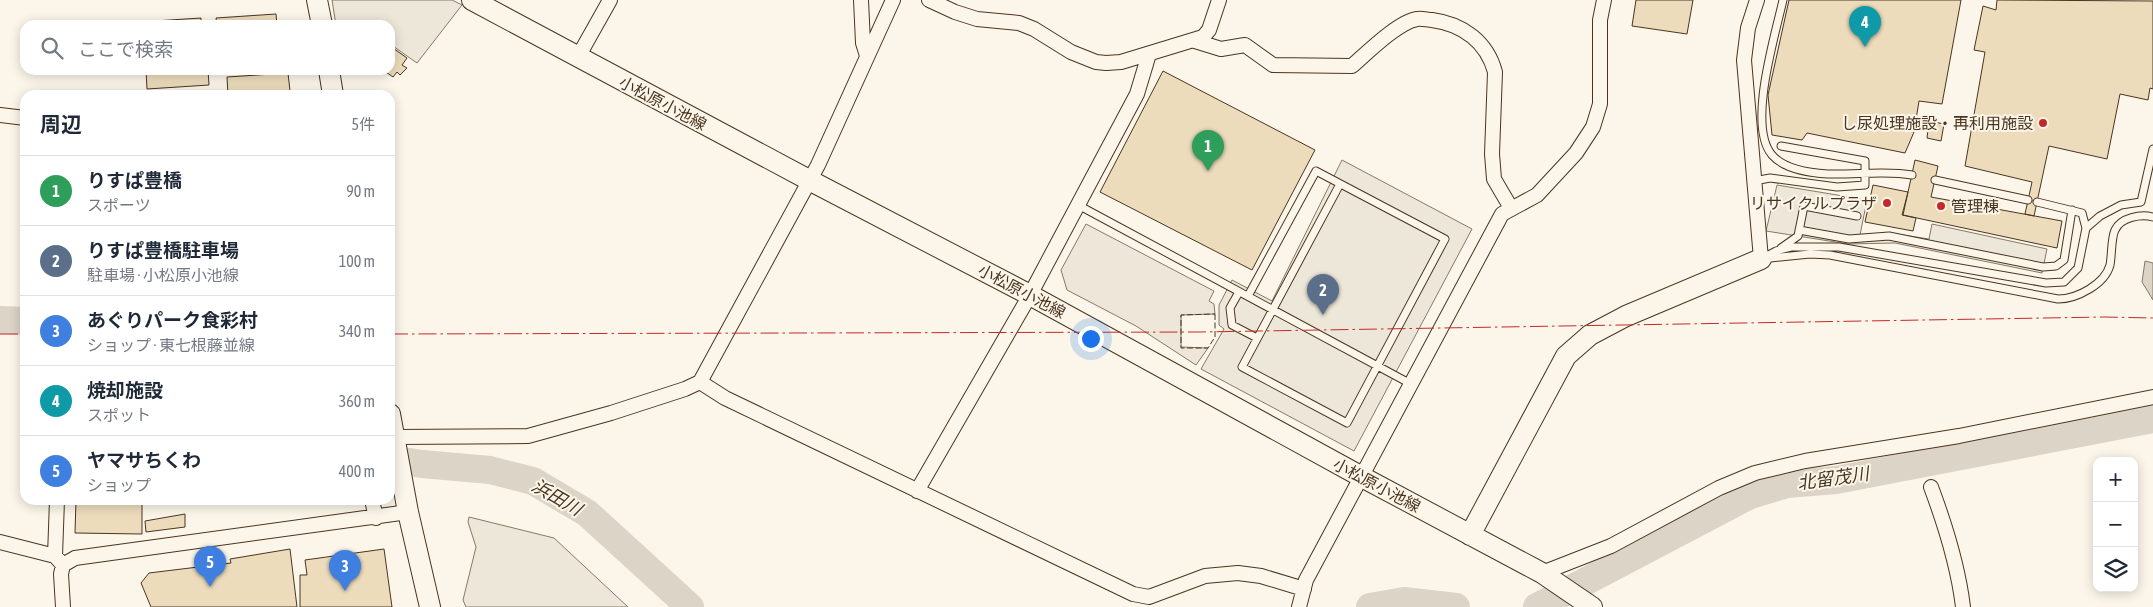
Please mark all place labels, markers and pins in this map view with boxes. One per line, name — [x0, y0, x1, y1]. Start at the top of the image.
pin: 4 — [1849, 6, 1881, 47]
place label: し尿処理施設・再利用施設 — [1841, 114, 2033, 132]
marker: し尿処理施設・再利用施設 — [2037, 117, 2049, 129]
pin: 1 — [1192, 130, 1224, 171]
place label: リサイクルプラザ — [1750, 194, 1877, 212]
marker: リサイクルプラザ — [1881, 197, 1893, 209]
place label: 管理棟 — [1951, 197, 1999, 215]
marker: 管理棟 — [1935, 200, 1947, 212]
pin: 2 — [1307, 274, 1339, 315]
pin: 5 — [194, 546, 226, 587]
pin: 3 — [329, 550, 361, 591]

